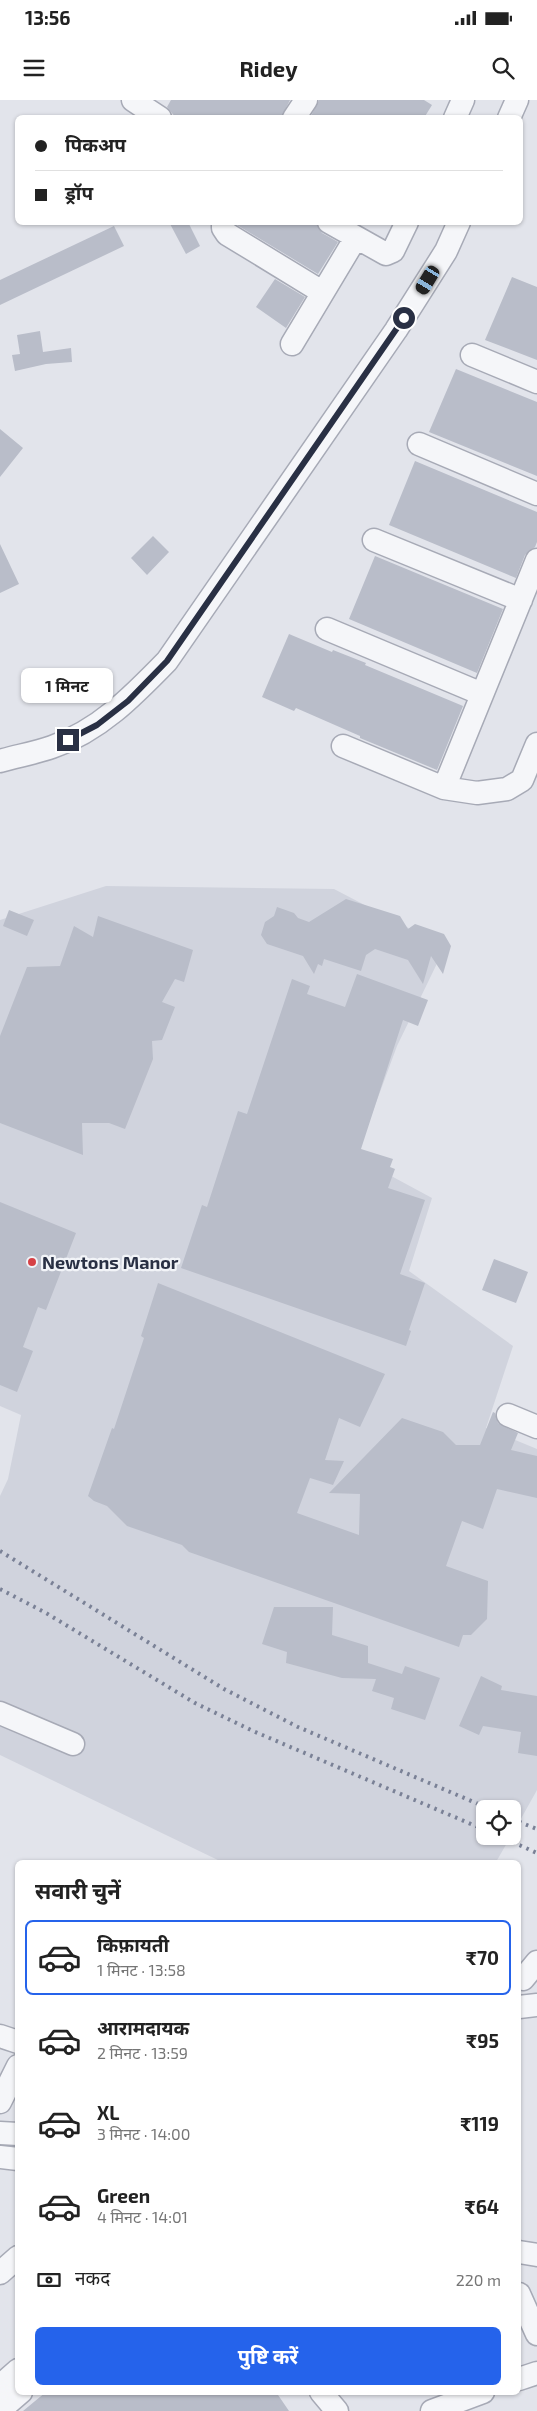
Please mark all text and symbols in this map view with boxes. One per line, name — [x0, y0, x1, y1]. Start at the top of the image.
text: 13:56 — [25, 6, 71, 29]
icon: menu — [20, 54, 48, 82]
icon: search — [489, 54, 517, 82]
text: Ridey — [239, 55, 298, 81]
text: पिकअप — [65, 133, 126, 156]
text: ड्रॉप — [65, 181, 93, 204]
car — [413, 263, 442, 297]
route start — [393, 307, 415, 329]
callout: 1 मिनट — [22, 668, 114, 702]
text: 1 मिनट — [45, 676, 89, 695]
route end — [57, 729, 79, 751]
place label: Newtons Manor — [42, 1251, 179, 1273]
marker: Newtons Manor — [26, 1256, 38, 1268]
map controls — [476, 1800, 521, 1845]
button: locate — [476, 1800, 521, 1845]
text: सवारी चुनें — [35, 1877, 121, 1903]
text: किफ़ायती — [97, 1933, 169, 1956]
icon: car — [37, 1935, 82, 1980]
text: ₹70 — [466, 1946, 499, 1969]
text: 1 मिनट · 13:58 — [97, 1960, 186, 1979]
text: आरामदायक — [97, 2016, 189, 2039]
icon: car — [37, 2018, 82, 2063]
text: ₹95 — [466, 2029, 499, 2052]
text: 2 मिनट · 13:59 — [97, 2043, 188, 2062]
icon: car — [37, 2101, 82, 2146]
text: XL — [97, 2101, 119, 2124]
text: ₹119 — [460, 2112, 499, 2135]
text: 3 मिनट · 14:00 — [97, 2124, 190, 2143]
icon: car — [37, 2184, 82, 2229]
text: Green — [97, 2184, 150, 2207]
text: ₹64 — [464, 2195, 499, 2218]
text: 4 मिनट · 14:01 — [97, 2207, 188, 2226]
icon: cash — [35, 2266, 63, 2294]
text: नकद — [75, 2266, 110, 2289]
text: 220 m — [456, 2270, 501, 2289]
button: पुष्टि करें — [35, 2327, 501, 2385]

